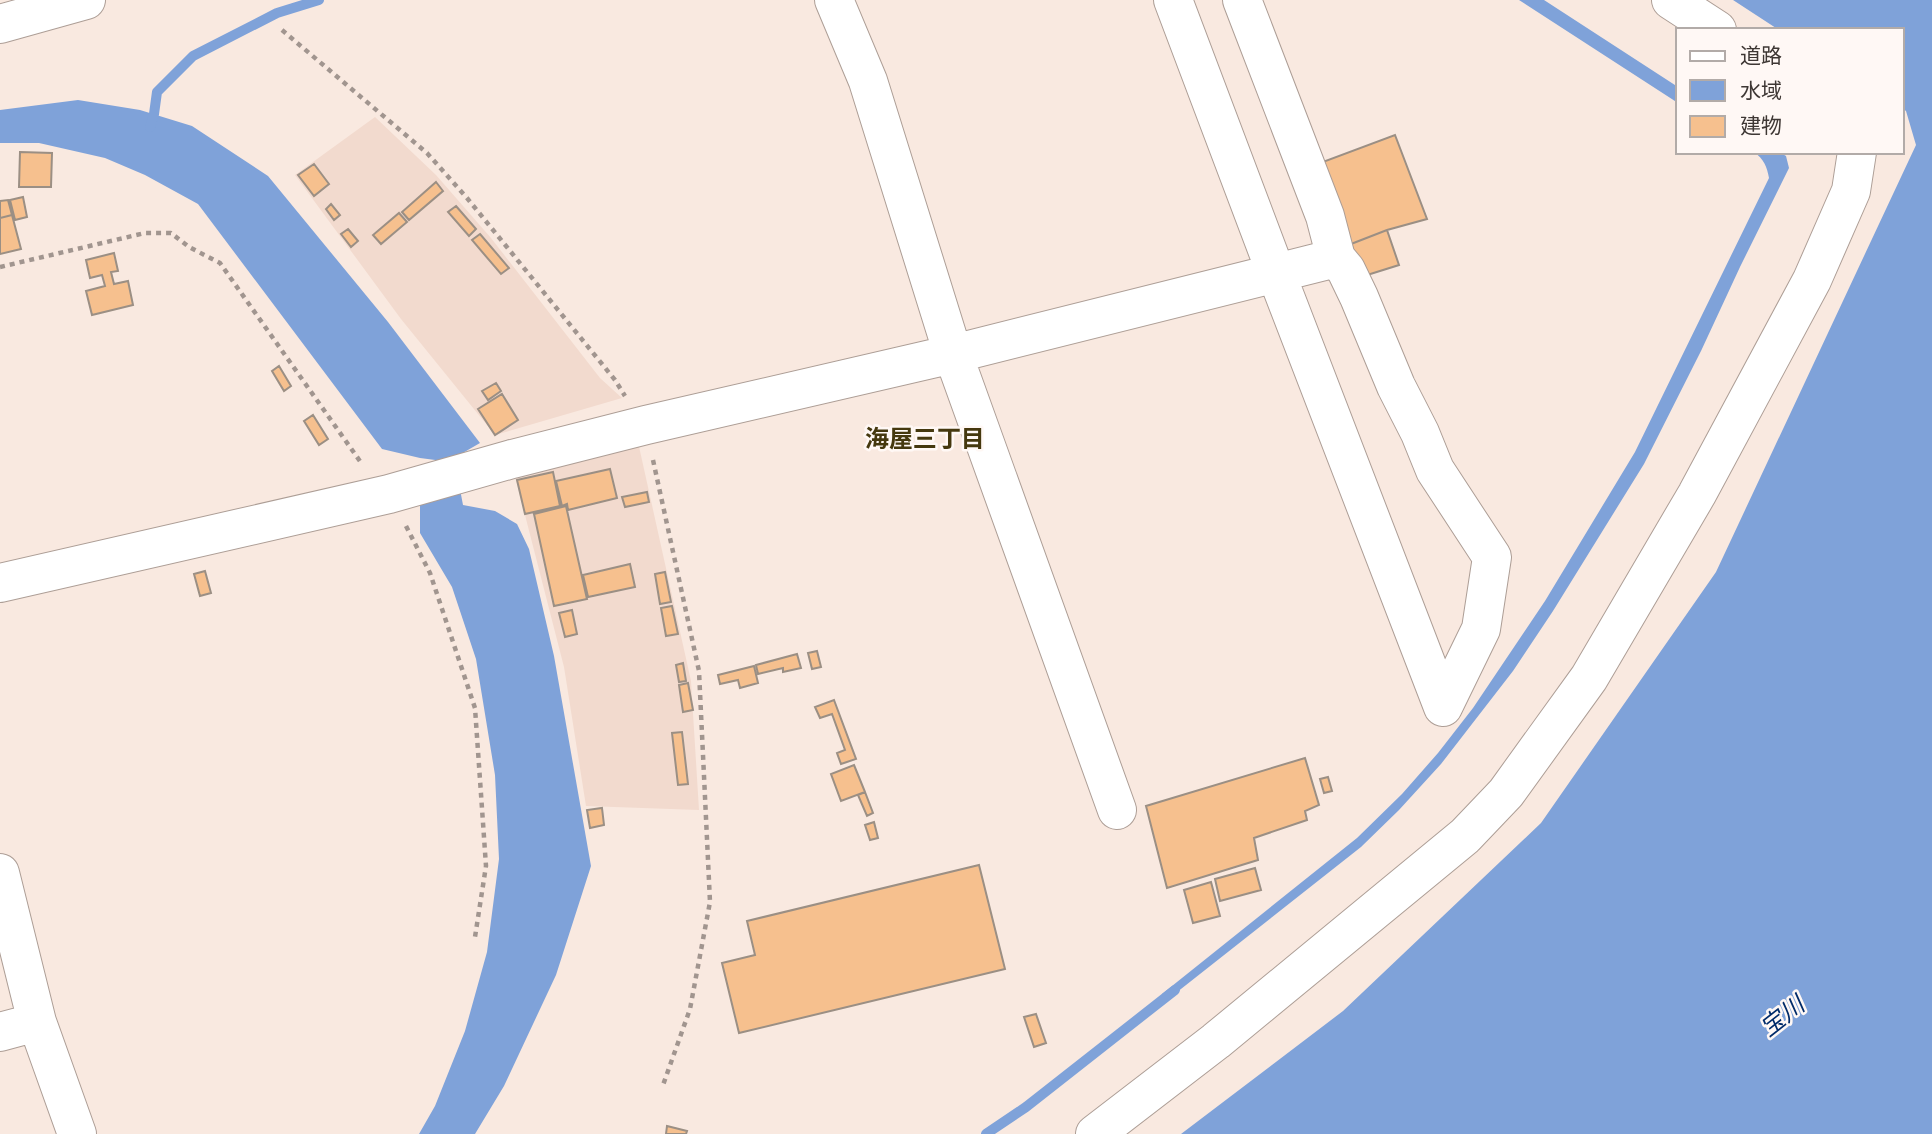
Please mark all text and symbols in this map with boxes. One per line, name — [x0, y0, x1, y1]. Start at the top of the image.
legend — [1676, 28, 1904, 154]
text: 道路 — [1740, 43, 1782, 68]
text: 水域 — [1740, 78, 1782, 103]
text: 建物 — [1740, 113, 1782, 138]
district label: 海屋三丁目 — [865, 424, 985, 453]
water label: 宝川 — [1754, 988, 1812, 1042]

